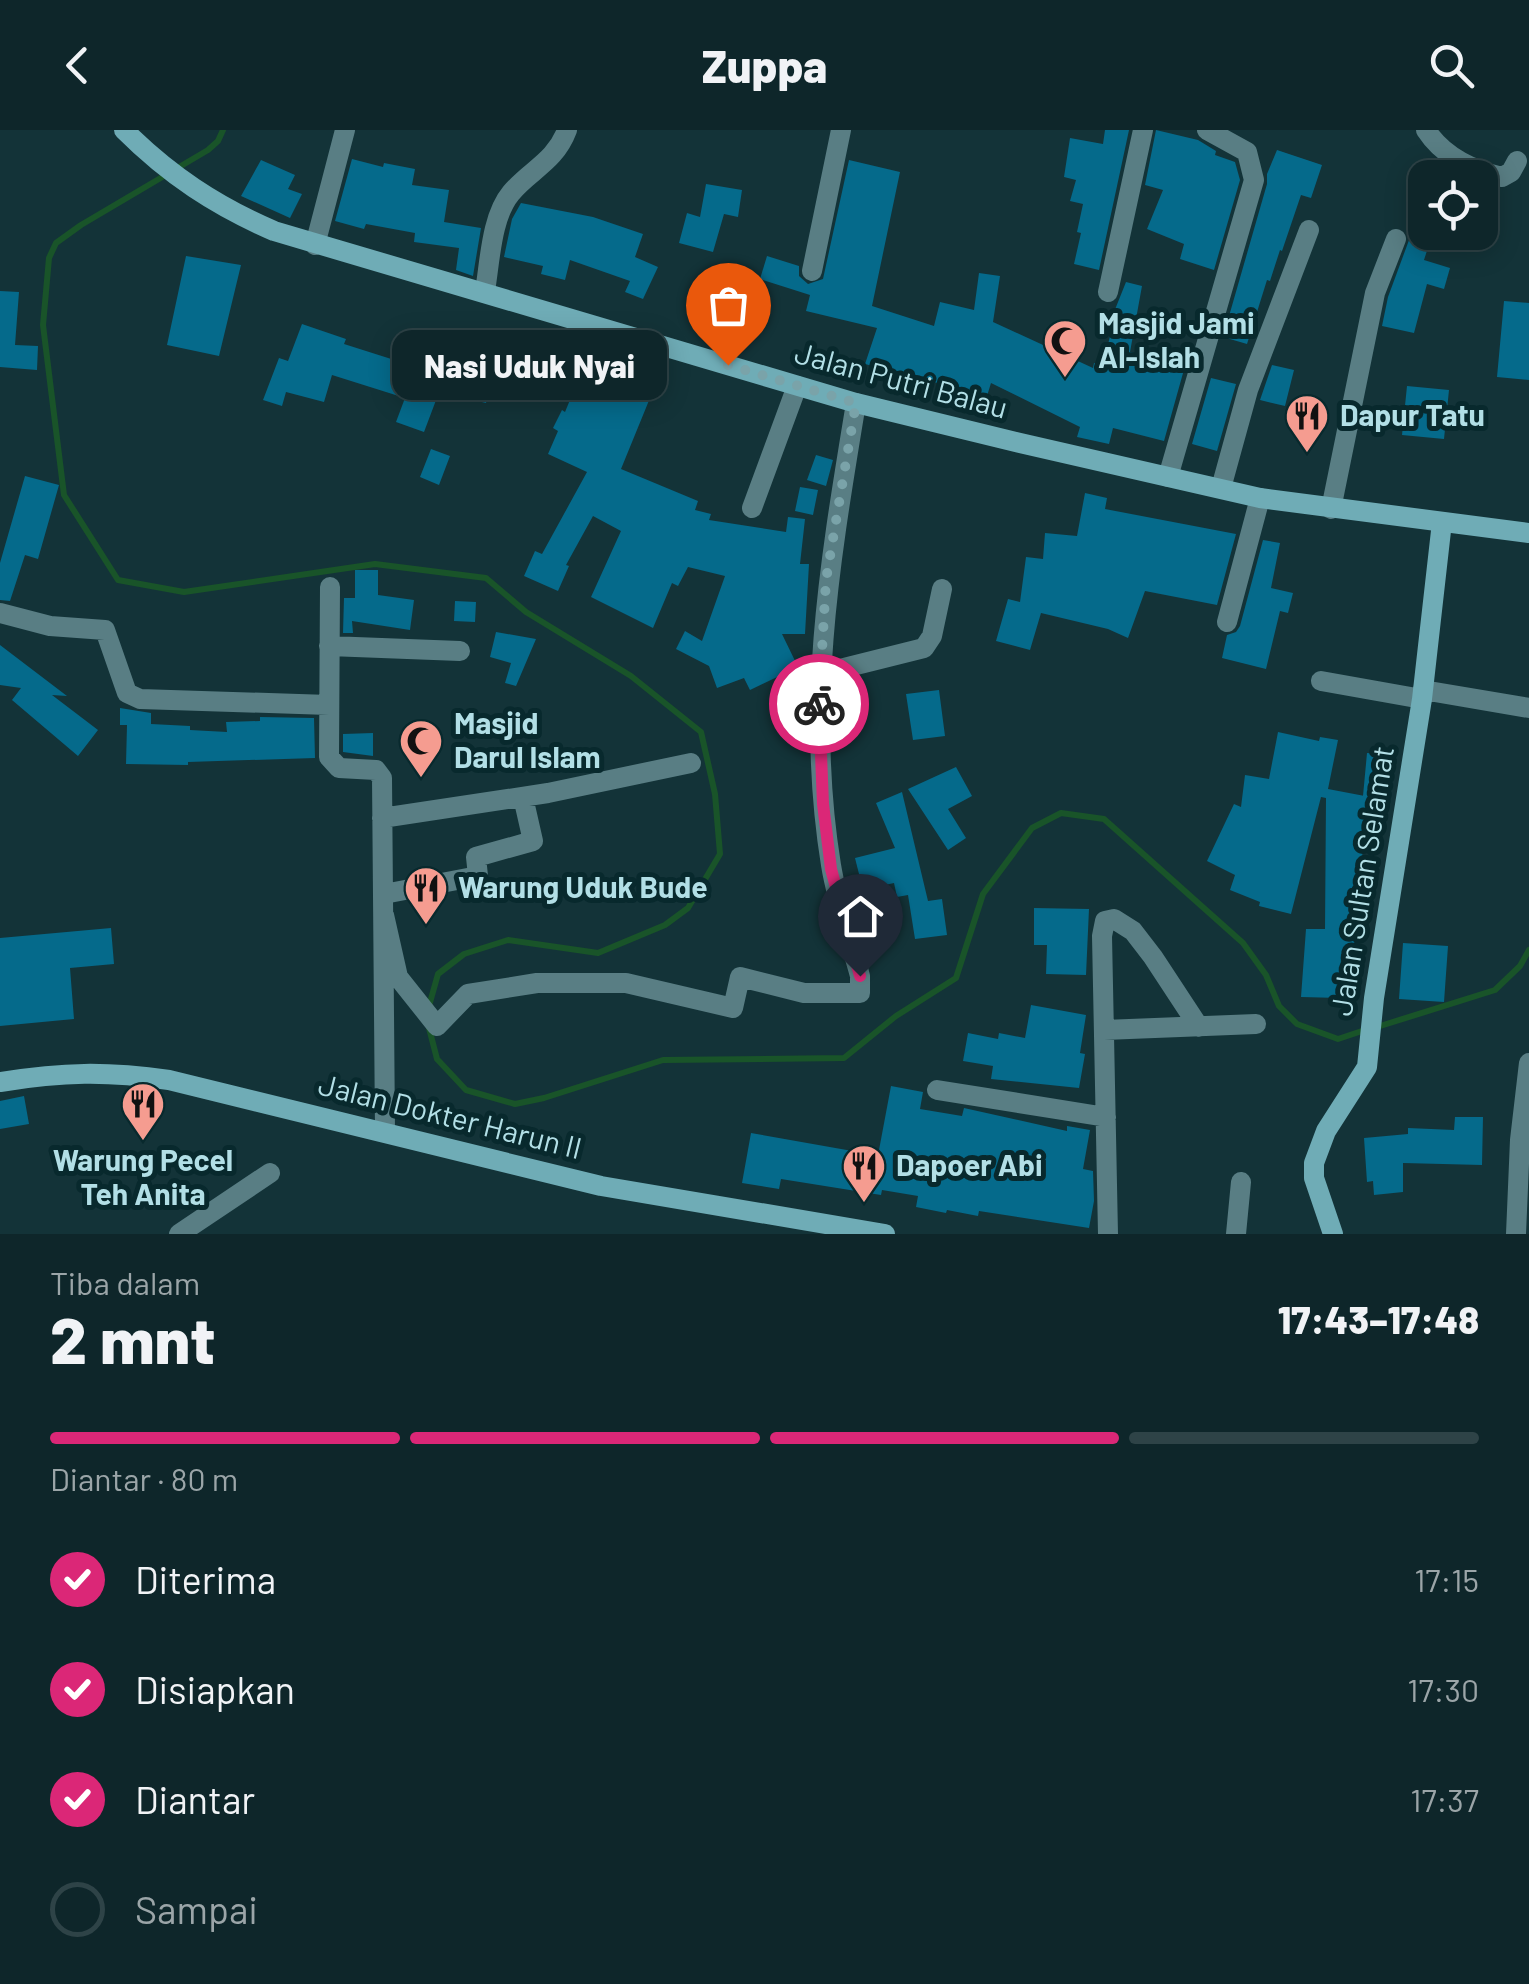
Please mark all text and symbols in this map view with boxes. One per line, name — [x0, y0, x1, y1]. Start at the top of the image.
icon: back — [50, 38, 105, 93]
text: Zuppa — [702, 38, 827, 92]
icon: search — [1424, 38, 1479, 93]
map controls — [1408, 160, 1498, 250]
button: locate — [1408, 160, 1498, 250]
pin — [686, 263, 771, 366]
icon: bag — [701, 278, 756, 333]
place label: Masjid Jami Al-Islah — [1098, 304, 1255, 374]
mosque icon: Masjid Jami Al-Islah — [1042, 318, 1088, 379]
callout: Nasi Uduk Nyai — [393, 330, 668, 400]
street label: Jalan Putri Balau — [791, 333, 1012, 425]
text: Nasi Uduk Nyai — [424, 346, 635, 384]
restaurant icon: Dapur Tatu — [1284, 393, 1330, 454]
place label: Dapur Tatu — [1340, 396, 1485, 432]
courier — [769, 654, 869, 754]
icon: bike — [792, 677, 847, 732]
place label: Masjid Darul Islam — [454, 704, 601, 774]
mosque icon: Masjid Darul Islam — [398, 718, 444, 779]
street label: Jalan Sultan Selamat — [1322, 743, 1400, 1018]
restaurant icon: Warung Uduk Bude — [403, 865, 449, 926]
place label: Warung Uduk Bude — [458, 868, 708, 904]
pin — [818, 874, 903, 977]
icon: home — [833, 889, 888, 944]
street label: Jalan Dokter Harun II — [315, 1065, 586, 1165]
restaurant icon: Warung Pecel Teh Anita — [120, 1081, 166, 1142]
place label: Warung Pecel Teh Anita — [53, 1141, 233, 1211]
restaurant icon: Dapoer Abi — [841, 1143, 887, 1204]
place label: Dapoer Abi — [896, 1146, 1043, 1182]
text: Tiba dalam — [50, 1263, 200, 1301]
text: 17:43–17:48 — [1278, 1296, 1479, 1342]
text: 2 mnt — [50, 1299, 215, 1377]
text: Diantar · 80 m — [50, 1459, 238, 1497]
icon: check — [50, 1552, 105, 1607]
text: Diterima — [135, 1556, 276, 1602]
text: 17:15 — [1414, 1560, 1479, 1598]
icon: check — [50, 1662, 105, 1717]
text: Disiapkan — [135, 1666, 295, 1712]
text: 17:30 — [1407, 1670, 1479, 1708]
icon: check — [50, 1772, 105, 1827]
text: Diantar — [135, 1776, 255, 1822]
text: 17:37 — [1410, 1780, 1479, 1818]
text: Sampai — [135, 1886, 258, 1932]

